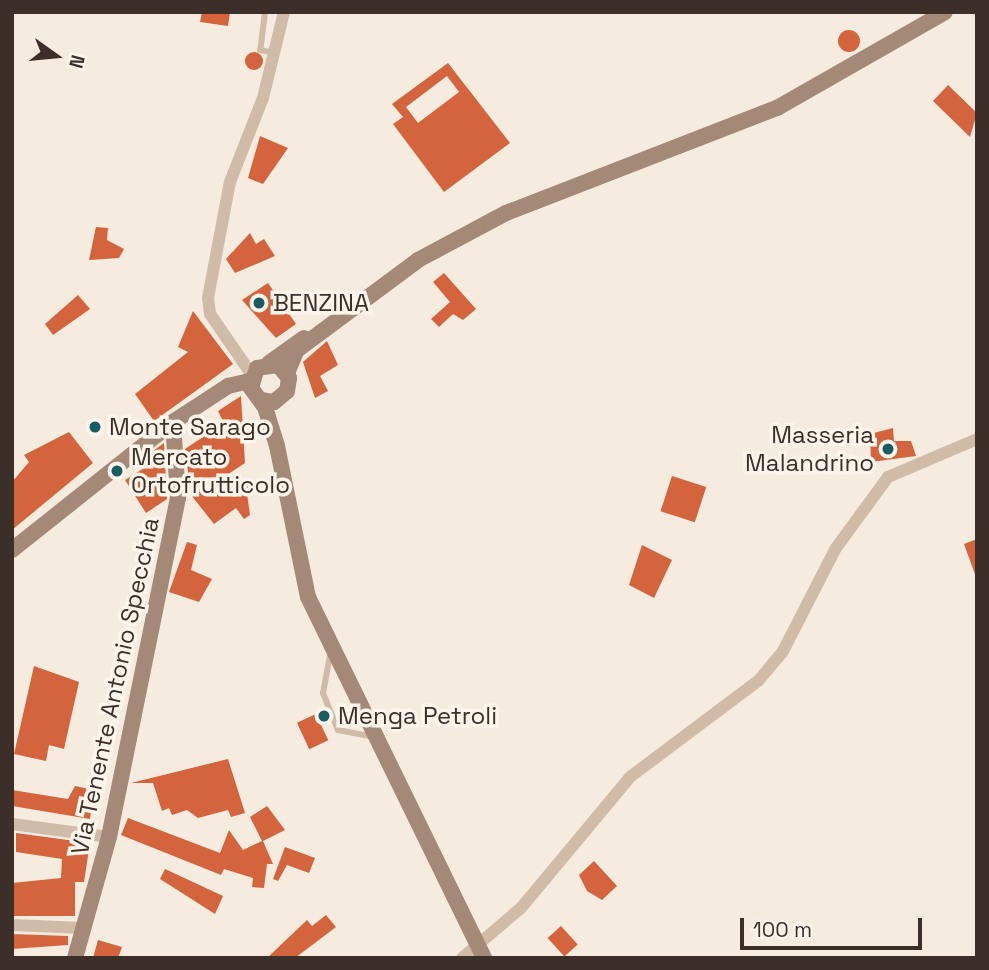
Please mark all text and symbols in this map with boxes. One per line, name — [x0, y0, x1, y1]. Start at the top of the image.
north arrow — [21, 21, 91, 91]
text: N — [63, 52, 90, 71]
place label: BENZINA — [273, 289, 369, 317]
marker: BENZINA — [251, 295, 267, 311]
place label: Monte Sarago — [109, 413, 271, 441]
marker: Monte Sarago — [87, 419, 103, 435]
place label: Masseria Malandrino — [745, 421, 874, 477]
marker: Masseria Malandrino — [880, 441, 896, 457]
place label: Mercato Ortofrutticolo — [131, 443, 290, 499]
marker: Mercato Ortofrutticolo — [109, 463, 125, 479]
street label: Via Tenente Antonio Specchia — [65, 514, 165, 858]
place label: Menga Petroli — [338, 702, 497, 730]
marker: Menga Petroli — [316, 708, 332, 724]
scale bar — [744, 904, 926, 948]
text: 100 m — [753, 916, 812, 943]

